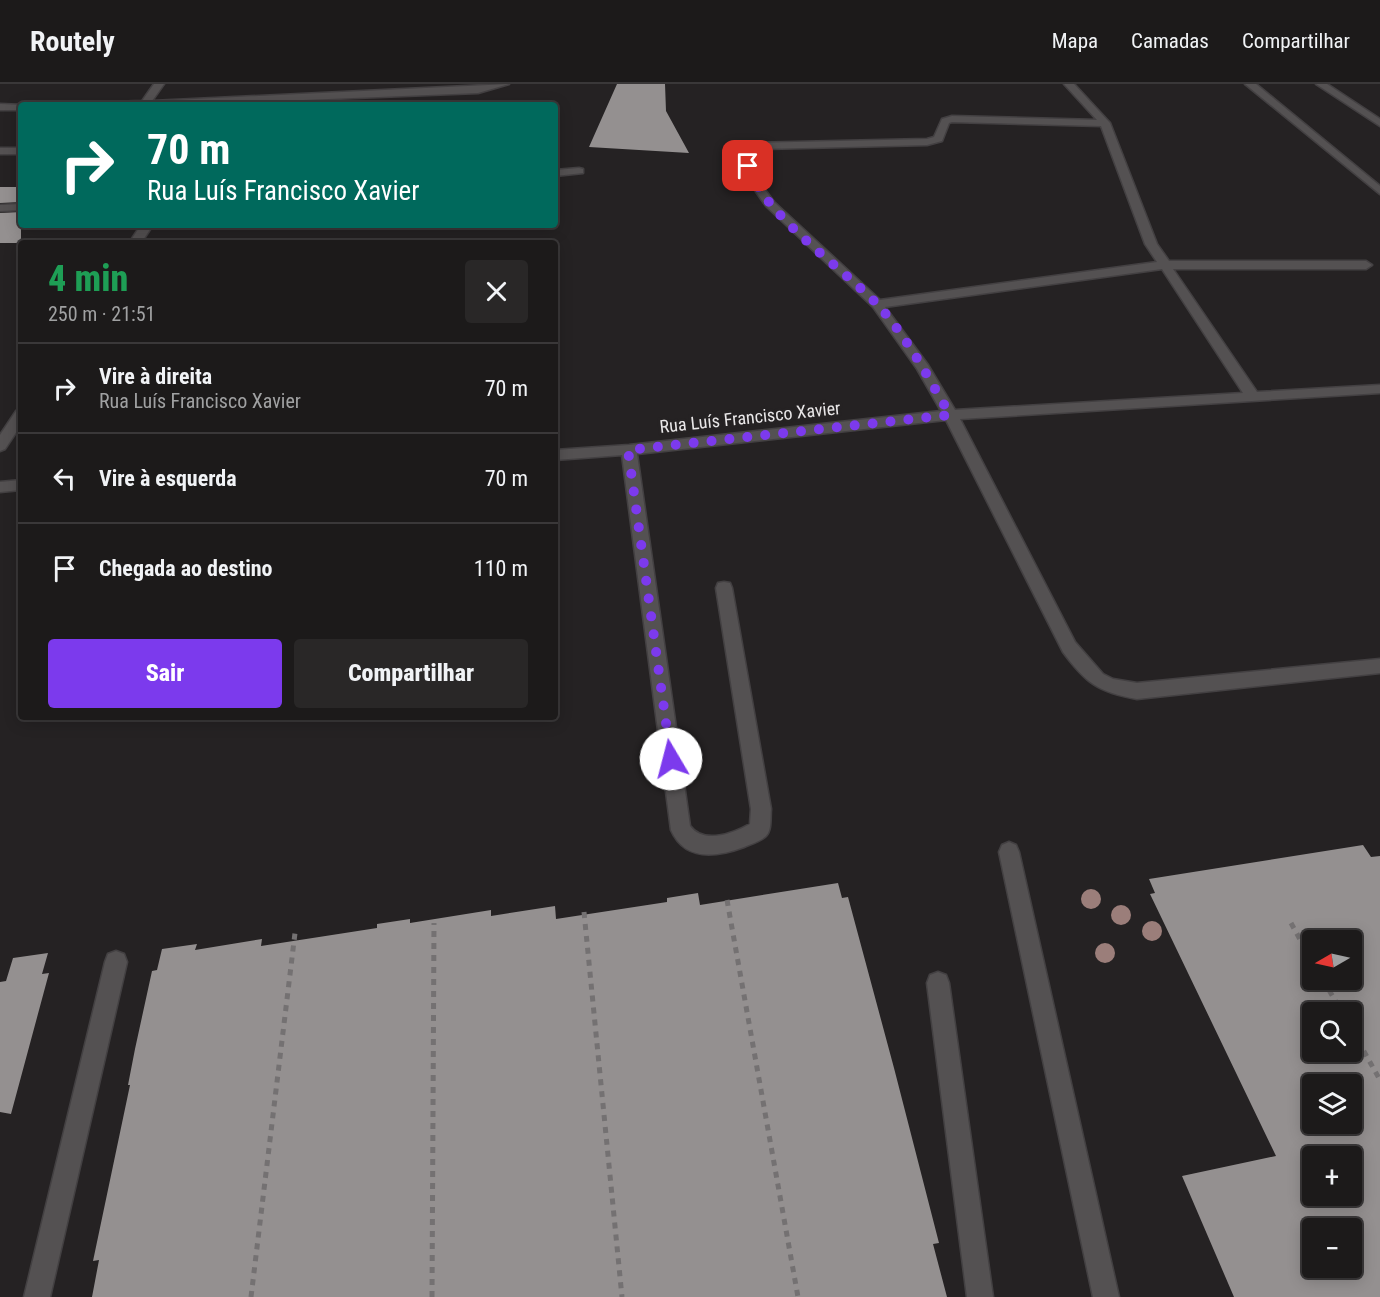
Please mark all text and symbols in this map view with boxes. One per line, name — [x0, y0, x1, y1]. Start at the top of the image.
text: Routely — [30, 25, 115, 58]
text: Mapa — [1052, 29, 1098, 53]
text: Camadas — [1131, 29, 1209, 53]
text: Compartilhar — [1242, 29, 1350, 53]
text: 70 m — [147, 125, 230, 174]
icon: right — [48, 126, 126, 204]
pin — [722, 140, 773, 191]
icon: arrive — [731, 149, 764, 182]
text: Rua Luís Francisco Xavier — [147, 175, 420, 207]
text: 4 min — [48, 258, 128, 300]
button: close — [465, 260, 528, 323]
text: 250 m · 21:51 — [48, 302, 155, 326]
text: Vire à direita — [99, 364, 212, 389]
icon: right — [48, 372, 81, 405]
text: 70 m — [485, 376, 528, 401]
text: Rua Luís Francisco Xavier — [99, 389, 301, 413]
street label: Rua Luís Francisco Xavier — [659, 397, 842, 437]
icon: left — [48, 462, 81, 495]
text: Vire à esquerda — [99, 466, 237, 491]
text: 70 m — [485, 466, 528, 491]
icon: arrive — [48, 552, 81, 585]
text: Chegada ao destino — [99, 556, 273, 581]
text: 110 m — [474, 556, 528, 581]
button: Sair — [48, 639, 282, 708]
button: Compartilhar — [294, 639, 528, 708]
position arrow — [639, 727, 703, 791]
north arrow — [1302, 930, 1362, 990]
map controls — [1302, 930, 1362, 1278]
button: search — [1302, 1002, 1362, 1062]
button: layers — [1302, 1074, 1362, 1134]
button: + — [1302, 1146, 1362, 1206]
button: − — [1302, 1218, 1362, 1278]

